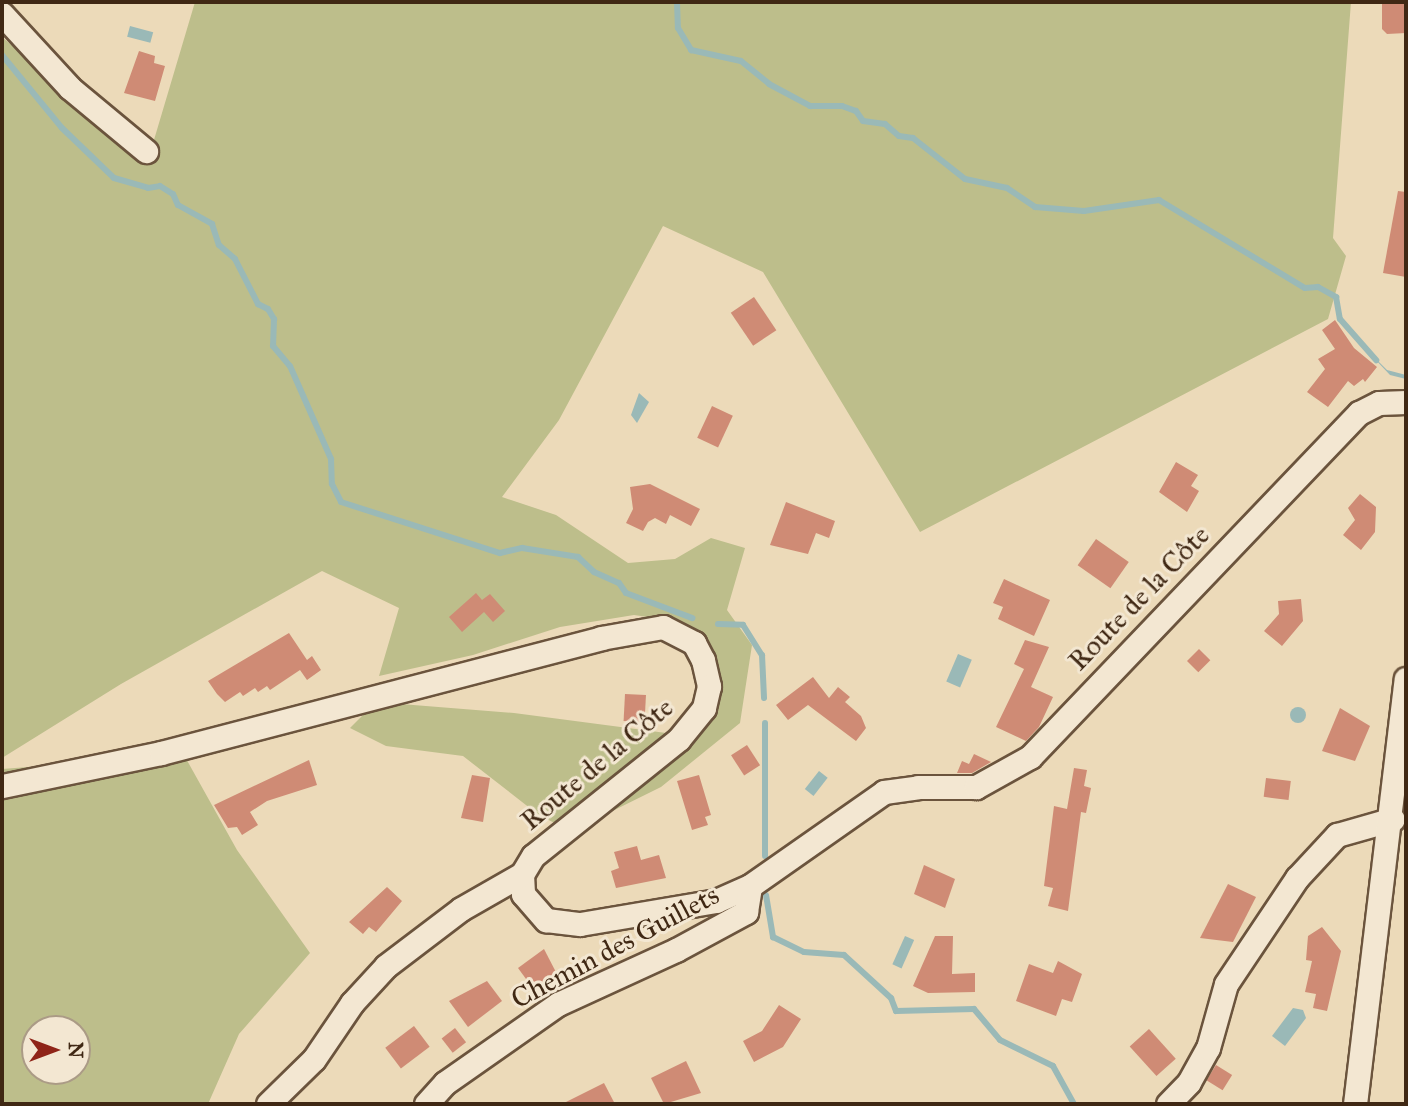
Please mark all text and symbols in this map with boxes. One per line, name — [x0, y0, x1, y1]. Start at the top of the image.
street label: Route de la Côte — [1061, 519, 1217, 677]
street label: Route de la Côte — [514, 691, 680, 837]
street label: Chemin des Guillets — [505, 878, 725, 1016]
north arrow — [21, 1015, 91, 1085]
text: N — [64, 1042, 87, 1058]

